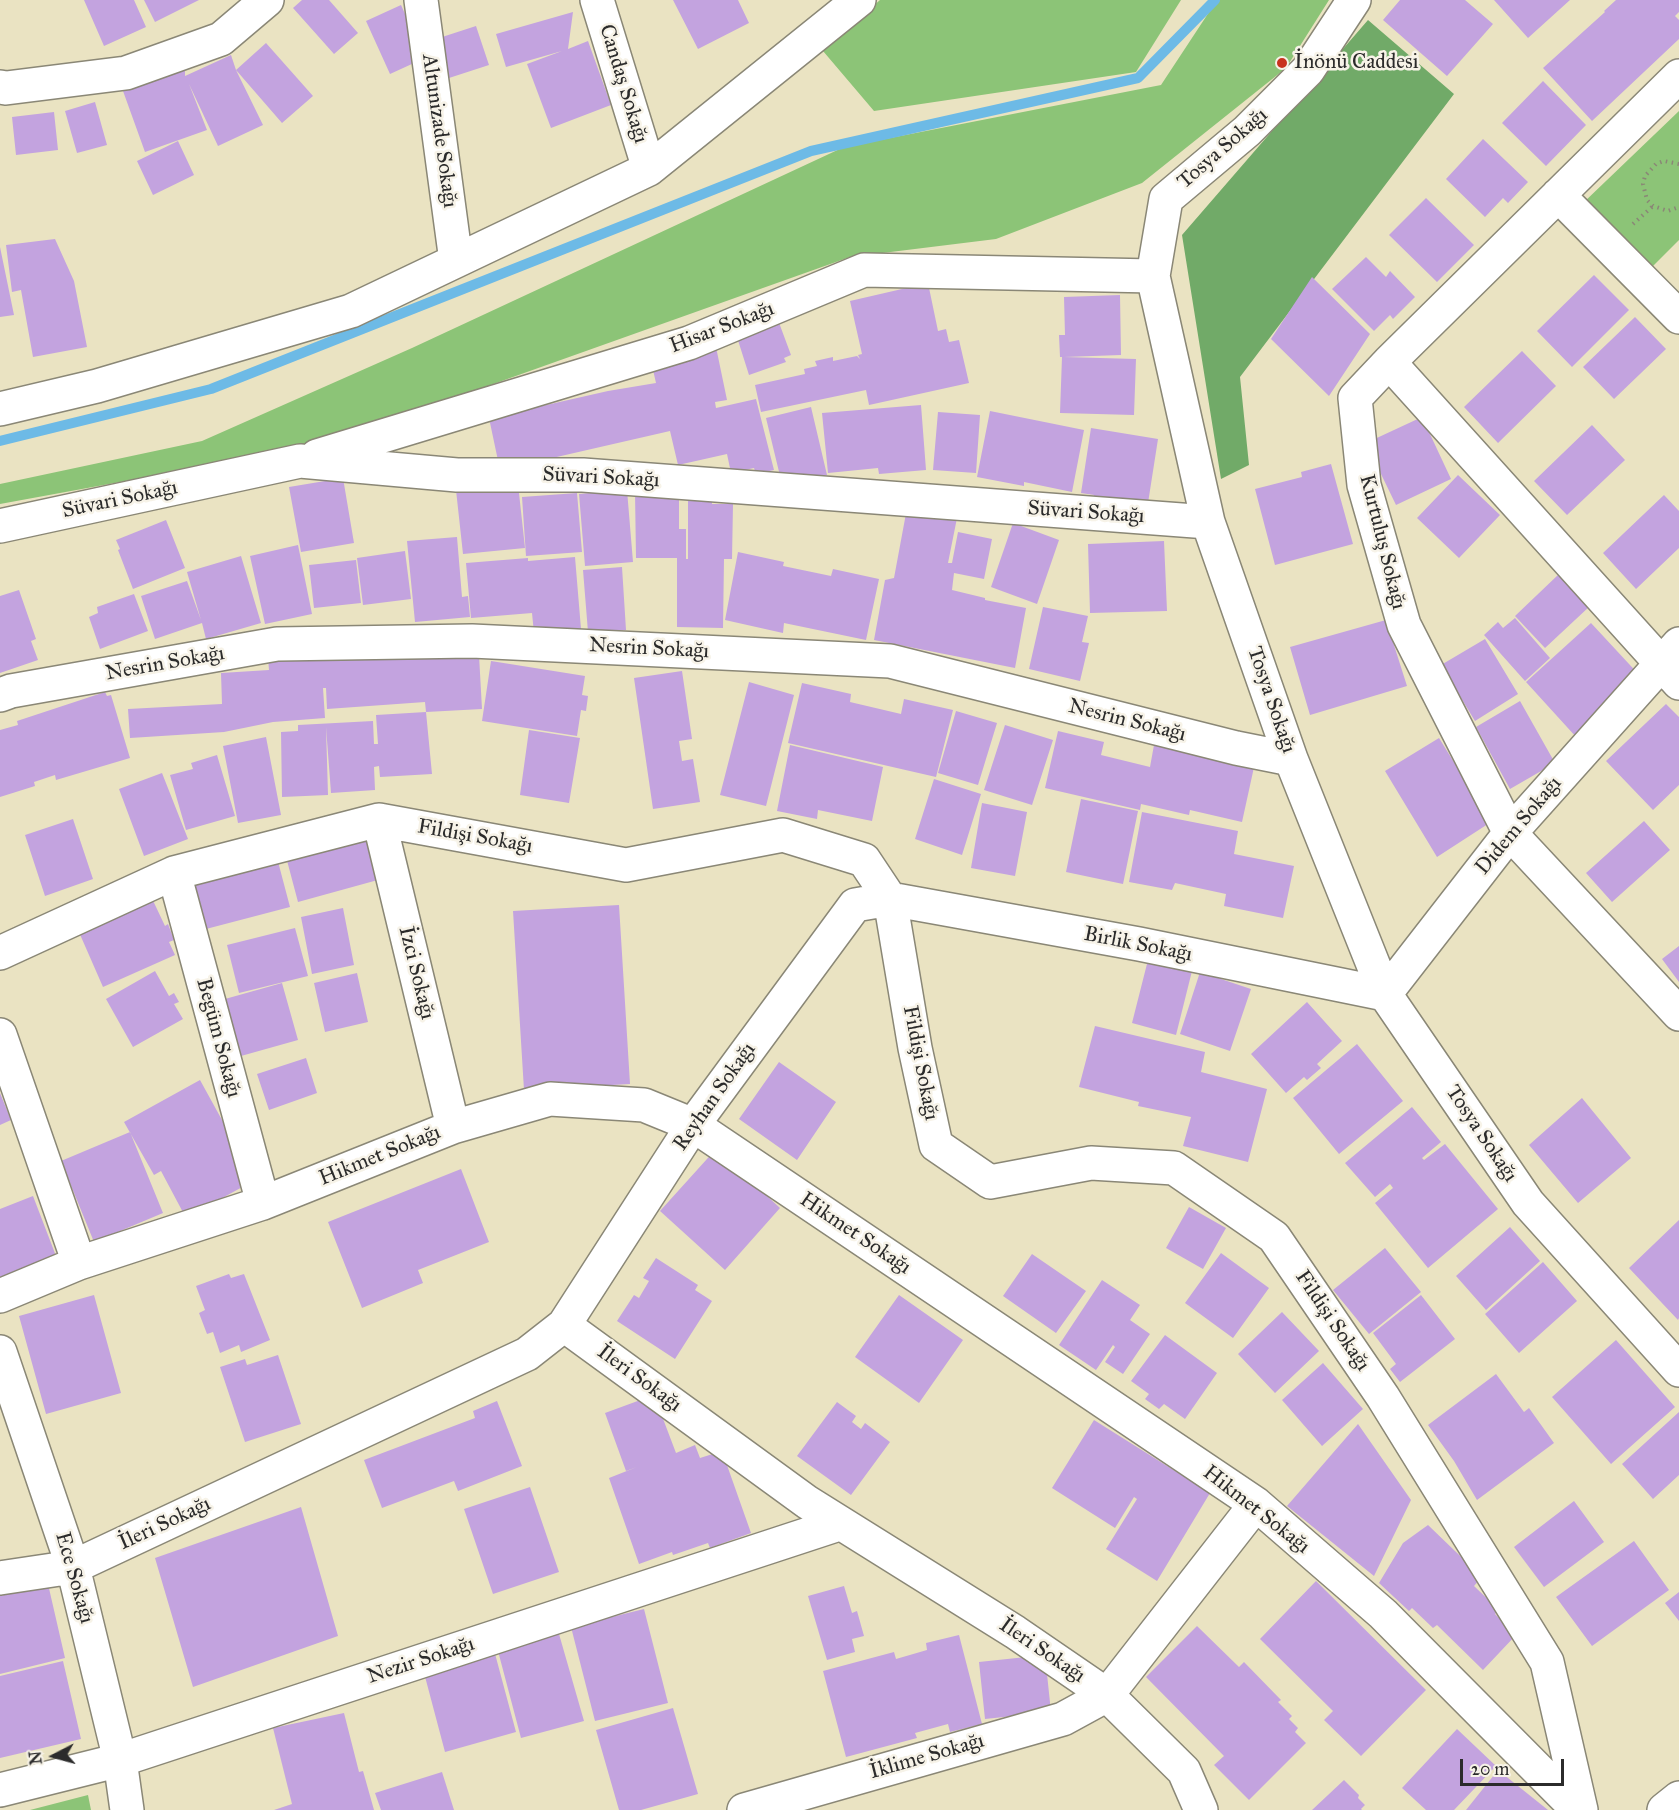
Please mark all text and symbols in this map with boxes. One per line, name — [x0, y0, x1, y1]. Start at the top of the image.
street label: Candaş Sokağı — [593, 21, 653, 147]
place label: İnönü Caddesi — [1294, 50, 1419, 76]
street label: Altunizade Sokağı — [416, 53, 462, 209]
marker: İnönü Caddesi — [1275, 56, 1289, 70]
street label: Tosya Sokağı — [1173, 103, 1273, 195]
street label: Hisar Sokağı — [666, 297, 778, 359]
street label: Süvari Sokağı — [542, 462, 660, 494]
street label: Kurtuluş Sokağı — [1353, 472, 1411, 612]
street label: Süvari Sokağı — [60, 475, 180, 525]
street label: Süvari Sokağı — [1027, 496, 1145, 530]
street label: Nesrin Sokağı — [588, 633, 710, 665]
street label: Nesrin Sokağı — [104, 641, 226, 687]
street label: Tosya Sokağı — [1241, 643, 1301, 757]
street label: Nesrin Sokağı — [1066, 694, 1188, 748]
street label: Didem Sokağı — [1471, 772, 1567, 880]
street label: Fildişi Sokağı — [416, 814, 534, 860]
street label: Birlik Sokağı — [1082, 922, 1194, 968]
street label: İzci Sokağı — [392, 924, 440, 1022]
street label: Begüm Sokağı — [190, 975, 246, 1101]
street label: Fildişi Sokağı — [897, 1004, 943, 1122]
street label: Reyhan Sokağı — [668, 1038, 762, 1156]
street label: Tosya Sokağı — [1439, 1081, 1523, 1187]
street label: Hikmet Sokağı — [316, 1120, 444, 1192]
street label: Hikmet Sokağı — [795, 1188, 915, 1280]
street label: Fildişi Sokağı — [1289, 1266, 1375, 1376]
street label: İleri Sokağı — [592, 1340, 686, 1418]
street label: Hikmet Sokağı — [1197, 1460, 1315, 1560]
street label: İleri Sokağı — [115, 1492, 215, 1556]
street label: Ece Sokağı — [49, 1529, 99, 1627]
street label: İleri Sokağı — [994, 1613, 1090, 1689]
street label: Nezir Sokağı — [364, 1632, 478, 1690]
north arrow — [24, 1726, 84, 1786]
street label: İklime Sokağı — [867, 1729, 987, 1785]
scale bar — [1463, 1747, 1566, 1785]
text: N — [25, 1750, 46, 1766]
text: 20 m — [1471, 1758, 1509, 1780]

